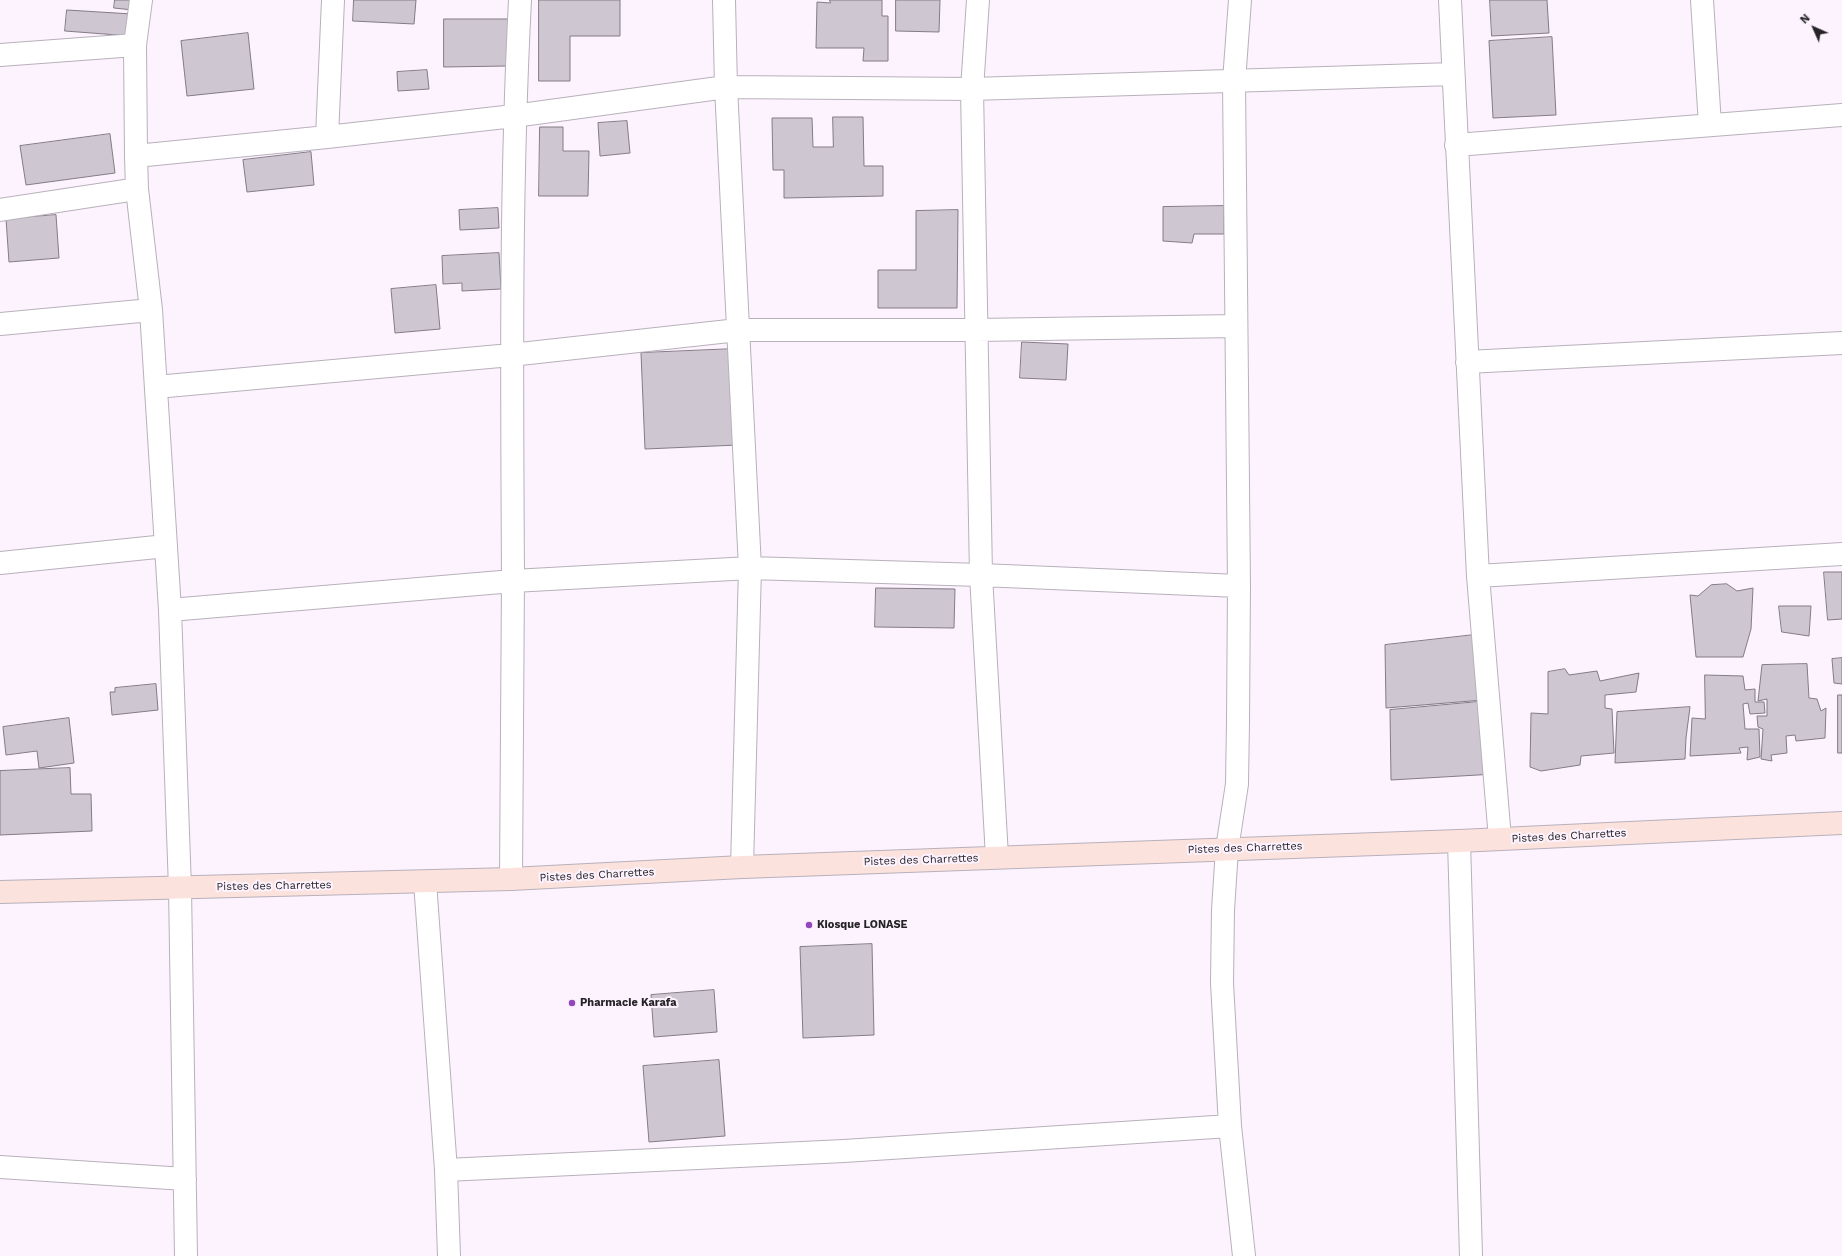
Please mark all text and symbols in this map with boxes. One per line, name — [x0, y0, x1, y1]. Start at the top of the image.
north arrow — [1794, 8, 1834, 48]
text: N — [1798, 12, 1813, 27]
street label: Pistes des Charrettes — [1511, 826, 1627, 846]
street label: Pistes des Charrettes — [1187, 839, 1303, 857]
street label: Pistes des Charrettes — [863, 851, 979, 869]
street label: Pistes des Charrettes — [539, 865, 655, 885]
street label: Pistes des Charrettes — [216, 878, 332, 894]
place label: Kiosque LONASE — [817, 918, 908, 932]
marker: Kiosque LONASE — [804, 920, 814, 930]
place label: Pharmacie Karafa — [580, 996, 677, 1010]
marker: Pharmacie Karafa — [567, 998, 577, 1008]

